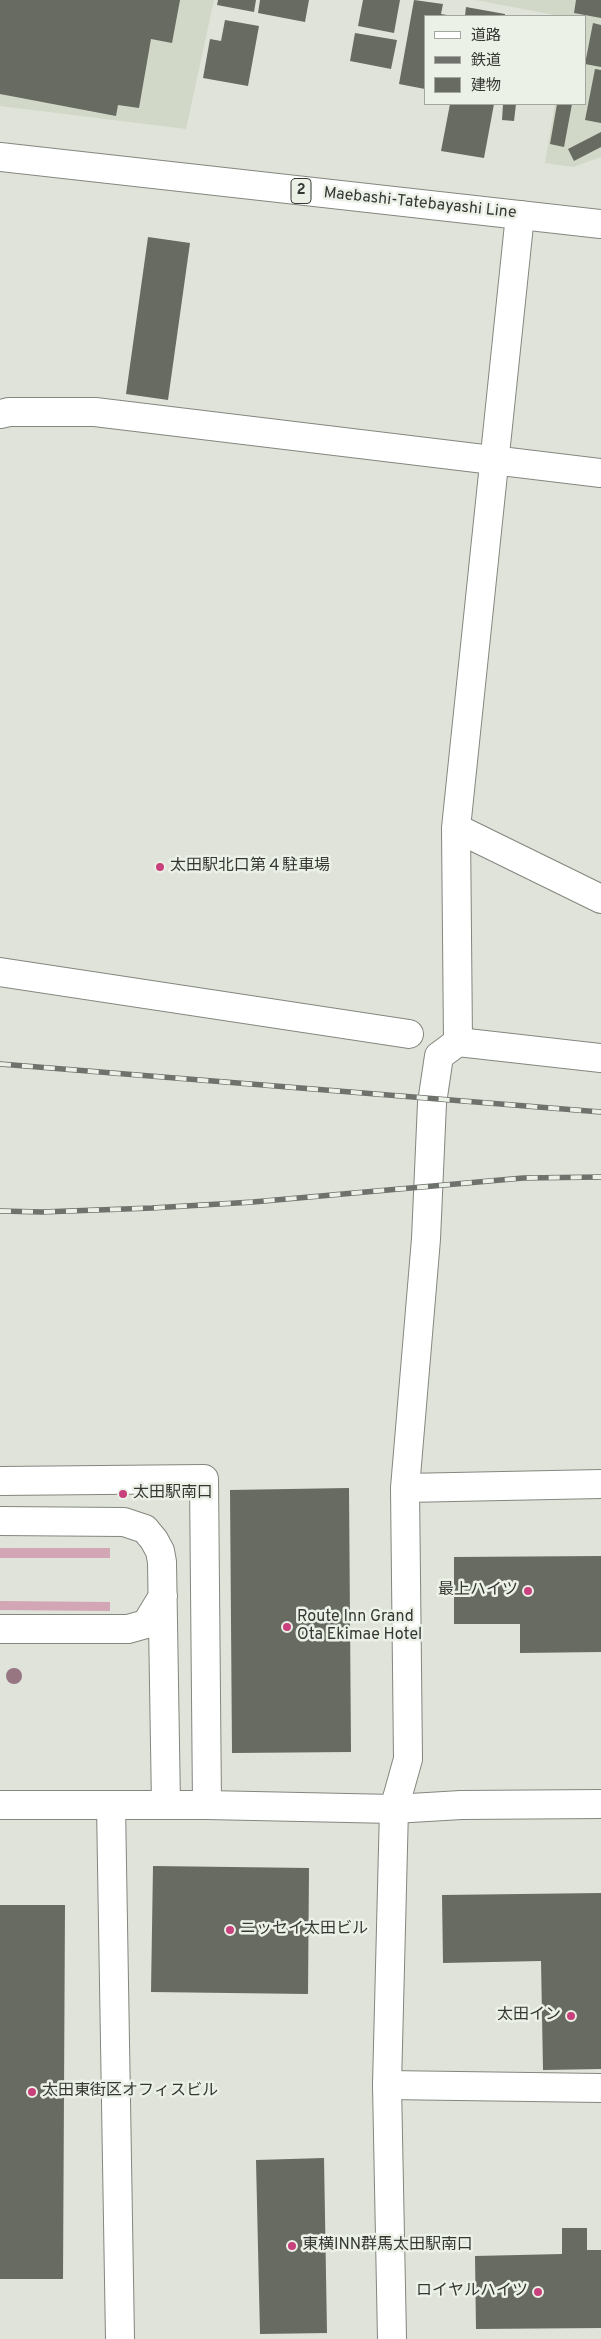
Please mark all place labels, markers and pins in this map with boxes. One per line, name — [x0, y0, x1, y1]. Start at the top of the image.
place label: 太田駅北口第４駐車場 — [170, 857, 330, 877]
marker: 太田駅北口第４駐車場 — [154, 861, 166, 873]
place label: 太田駅南口 — [133, 1484, 213, 1504]
marker: 太田駅南口 — [117, 1488, 129, 1500]
place label: 最上ハイツ — [438, 1581, 518, 1601]
marker: 最上ハイツ — [522, 1585, 534, 1597]
place label: Route Inn Grand Ota Ekimae Hotel — [297, 1608, 422, 1646]
marker: Route Inn Grand Ota Ekimae Hotel — [281, 1621, 293, 1633]
place label: ニッセイ太田ビル — [240, 1920, 368, 1940]
marker: ニッセイ太田ビル — [224, 1924, 236, 1936]
place label: 太田イン — [497, 2006, 561, 2026]
marker: 太田イン — [565, 2010, 577, 2022]
place label: 太田東街区オフィスビル — [42, 2082, 218, 2102]
marker: 太田東街区オフィスビル — [26, 2086, 38, 2098]
place label: 東横INN群馬太田駅南口 — [302, 2236, 473, 2256]
marker: 東横INN群馬太田駅南口 — [286, 2240, 298, 2252]
place label: ロイヤルハイツ — [416, 2282, 528, 2302]
marker: ロイヤルハイツ — [532, 2286, 544, 2298]

